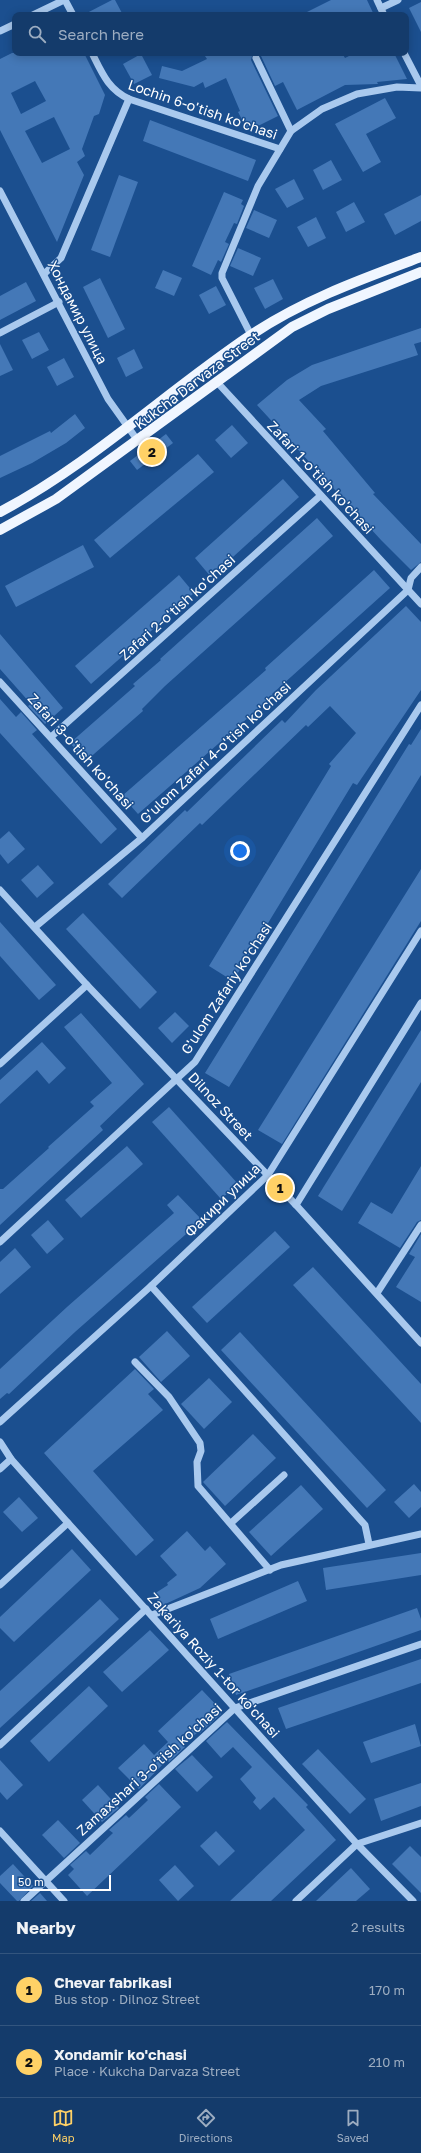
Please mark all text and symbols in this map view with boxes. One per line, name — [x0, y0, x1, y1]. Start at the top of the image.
search box — [12, 12, 409, 56]
icon: search — [26, 23, 48, 45]
text: Search here — [58, 25, 144, 43]
street label: Lochin 6-o'tish ko'chasi — [126, 75, 280, 143]
street label: Хондамир улица — [45, 257, 111, 367]
street label: Kukcha Darvaza Street — [131, 327, 263, 433]
street label: Zafari 1-o'tish ko'chasi — [264, 417, 378, 537]
pin: 2 — [139, 437, 165, 467]
street label: Zafari 2-o'tish ko'chasi — [116, 550, 238, 664]
street label: G'ulom Zafari 4-o'tish ko'chasi — [136, 677, 294, 827]
street label: Zafari 3-o'tish ko'chasi — [24, 690, 138, 812]
your location — [230, 841, 250, 861]
street label: G'ulom Zafariy ko'chasi — [177, 919, 275, 1057]
street label: Dilnoz Street — [185, 1068, 257, 1144]
street label: Факири улица — [181, 1160, 263, 1240]
pin: 1 — [267, 1173, 293, 1203]
street label: Zakariya Roziy 1-tor ko'chasi — [144, 1589, 284, 1741]
street label: Zamaxshari 3-o'tish ko'chasi — [73, 1699, 225, 1839]
scale bar — [12, 1873, 111, 1892]
text: 50 m — [18, 1875, 44, 1888]
text: Nearby — [16, 1917, 76, 1938]
text: 2 results — [351, 1919, 405, 1935]
text: Chevar fabrikasi — [54, 1973, 172, 1991]
text: 1 — [26, 1982, 32, 1998]
text: 170 m — [369, 1982, 405, 1998]
text: Bus stop · Dilnoz Street — [54, 1991, 200, 2007]
text: Xondamir ko'chasi — [54, 2045, 187, 2063]
text: 2 — [25, 2054, 33, 2070]
text: 210 m — [368, 2054, 405, 2070]
text: Place · Kukcha Darvaza Street — [54, 2063, 240, 2079]
tab: Map — [52, 2107, 75, 2144]
tab: Directions — [179, 2107, 233, 2144]
tab: Saved — [337, 2107, 369, 2144]

